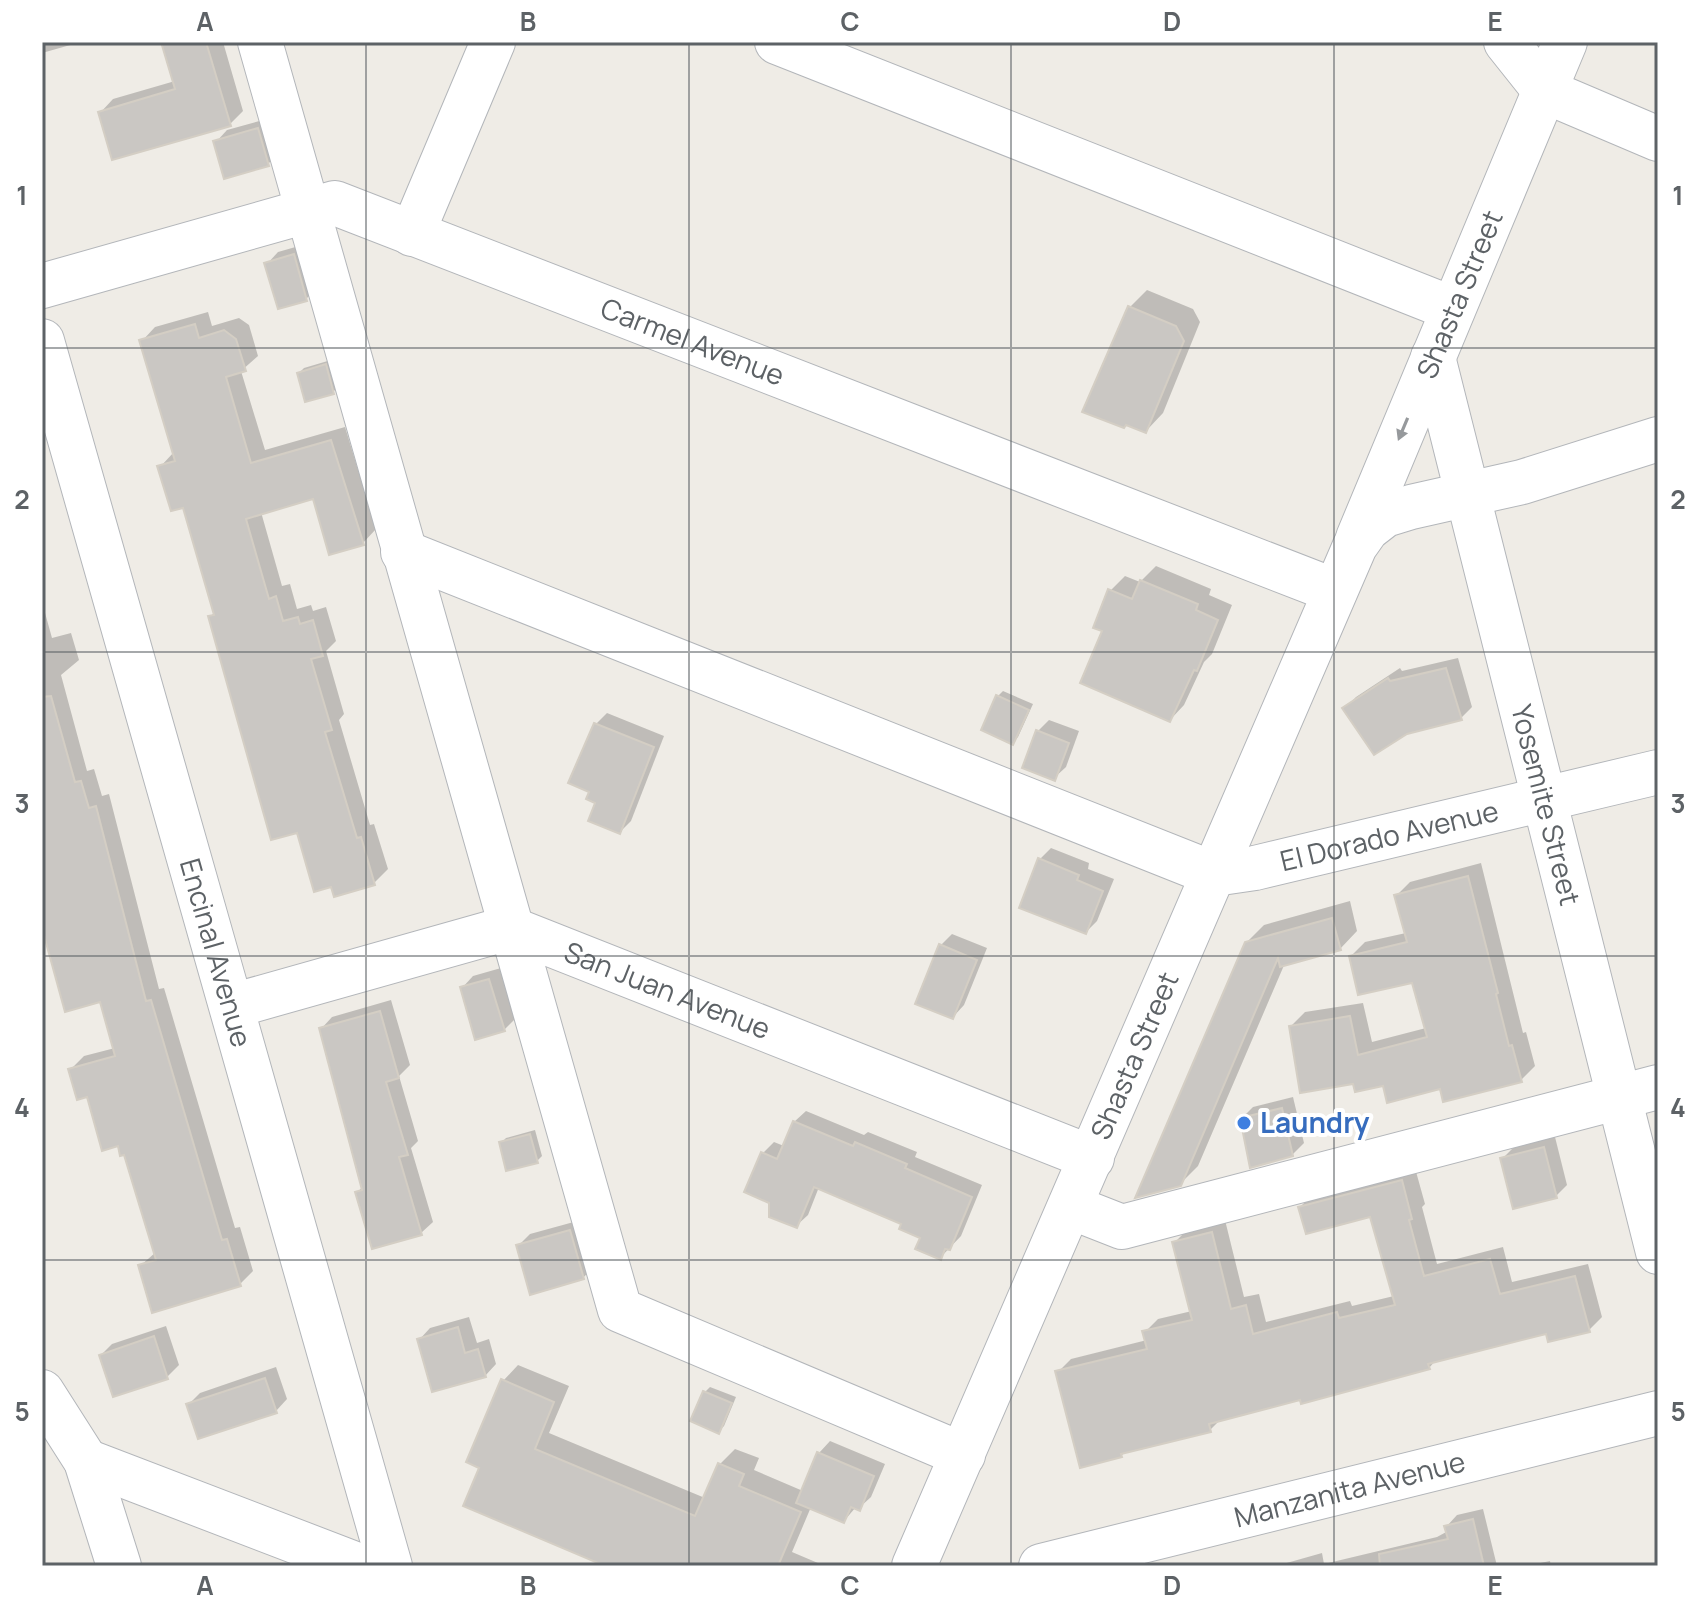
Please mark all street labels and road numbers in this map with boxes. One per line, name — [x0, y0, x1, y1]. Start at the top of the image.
street label: Shasta Street — [1407, 204, 1511, 384]
street label: Carmel Avenue — [596, 288, 790, 394]
street label: Yosemite Street — [1503, 700, 1590, 909]
street label: El Dorado Avenue — [1276, 791, 1502, 879]
street label: Encinal Avenue — [172, 854, 262, 1051]
street label: San Juan Avenue — [559, 932, 776, 1047]
street label: Shasta Street — [1081, 966, 1187, 1145]
street label: Manzanita Avenue — [1230, 1442, 1469, 1535]

